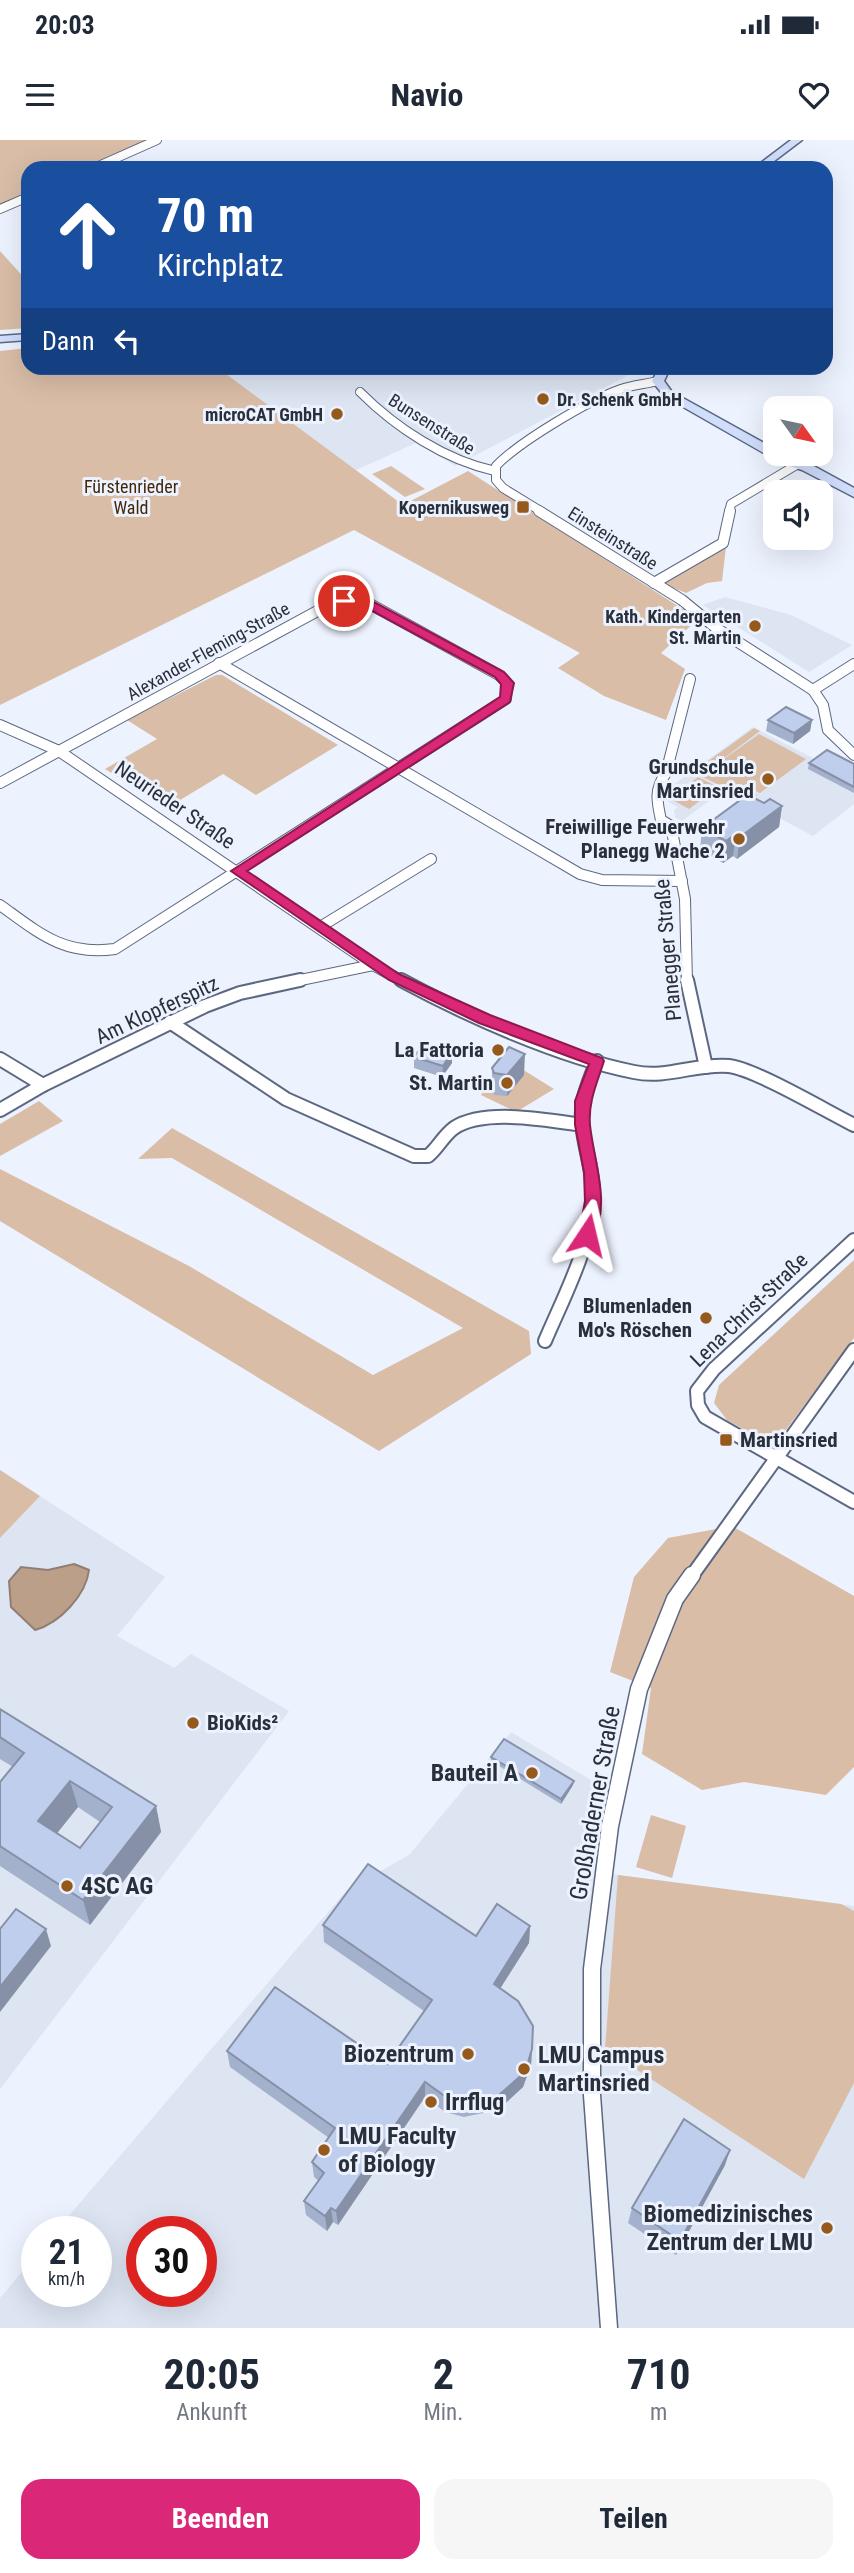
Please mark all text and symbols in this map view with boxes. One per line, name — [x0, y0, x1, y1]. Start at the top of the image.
text: 20:03 — [35, 10, 95, 40]
icon: menu — [21, 76, 59, 114]
text: Navio — [391, 76, 463, 114]
icon: heart — [795, 76, 833, 114]
text: 70 m — [157, 187, 254, 244]
icon: ahead — [42, 189, 133, 280]
text: Kirchplatz — [157, 246, 283, 284]
icon: left — [108, 322, 146, 360]
text: Dann — [42, 326, 94, 356]
street label: Bunsenstraße — [385, 389, 479, 459]
place label: Dr. Schenk GmbH — [557, 389, 682, 410]
marker: Dr. Schenk GmbH — [535, 391, 551, 407]
north arrow — [763, 396, 833, 466]
map controls — [763, 396, 833, 550]
place label: microCAT GmbH — [205, 404, 323, 425]
marker: microCAT GmbH — [329, 406, 345, 422]
park label: Fürstenrieder Wald — [84, 476, 179, 518]
button: sound — [763, 480, 833, 550]
place label: Kopernikusweg — [399, 497, 509, 518]
marker: Kopernikusweg — [515, 499, 531, 515]
street label: Einsteinstraße — [564, 502, 662, 574]
pin — [314, 571, 374, 631]
icon: arrive — [325, 582, 363, 620]
street label: Alexander-Fleming-Straße — [123, 598, 293, 704]
place label: Kath. Kindergarten St. Martin — [605, 606, 741, 648]
marker: Kath. Kindergarten St. Martin — [747, 618, 763, 634]
place label: Grundschule Martinsried — [648, 755, 754, 803]
street label: Neurieder Straße — [110, 756, 240, 854]
marker: Grundschule Martinsried — [760, 771, 776, 787]
place label: Freiwillige Feuerwehr Planegg Wache 2 — [545, 815, 725, 863]
marker: Freiwillige Feuerwehr Planegg Wache 2 — [731, 831, 747, 847]
street label: Planegger Straße — [650, 878, 686, 1022]
street label: Am Klopferspitz — [92, 971, 222, 1049]
place label: La Fattoria — [395, 1038, 484, 1062]
marker: La Fattoria — [490, 1042, 506, 1058]
place label: St. Martin — [409, 1071, 493, 1095]
marker: St. Martin — [499, 1075, 515, 1091]
position arrow — [550, 1198, 624, 1272]
street label: Lena-Christ-Straße — [685, 1248, 813, 1372]
place label: Blumenladen Mo's Röschen — [578, 1294, 692, 1342]
marker: Blumenladen Mo's Röschen — [698, 1310, 714, 1326]
place label: Martinsried — [740, 1428, 838, 1452]
marker: Martinsried — [718, 1432, 734, 1448]
street label: Großhaderner Straße — [564, 1704, 626, 1902]
place label: BioKids² — [207, 1711, 278, 1735]
marker: BioKids² — [185, 1715, 201, 1731]
place label: Bauteil A — [431, 1759, 519, 1787]
marker: Bauteil A — [524, 1765, 540, 1781]
place label: 4SC AG — [81, 1872, 153, 1900]
marker: 4SC AG — [59, 1878, 75, 1894]
place label: Biozentrum — [344, 2040, 454, 2068]
place label: LMU Campus Martinsried — [538, 2041, 664, 2097]
marker: Biozentrum — [460, 2046, 476, 2062]
marker: LMU Campus Martinsried — [516, 2061, 532, 2077]
place label: Irrflug — [445, 2088, 504, 2116]
marker: Irrflug — [423, 2094, 439, 2110]
place label: LMU Faculty of Biology — [338, 2122, 456, 2178]
marker: LMU Faculty of Biology — [316, 2142, 332, 2158]
place label: Biomedizinisches Zentrum der LMU — [643, 2200, 813, 2256]
speed limit sign: 30 — [126, 2216, 217, 2307]
marker: Biomedizinisches Zentrum der LMU — [819, 2220, 835, 2236]
text: 21 — [49, 2232, 84, 2273]
text: km/h — [48, 2268, 85, 2289]
text: 20:05 — [164, 2350, 260, 2399]
text: 2 — [433, 2350, 454, 2399]
text: 710 — [627, 2350, 690, 2399]
text: Ankunft — [176, 2399, 247, 2426]
text: Min. — [423, 2399, 463, 2426]
text: m — [650, 2399, 667, 2426]
button: Beenden — [21, 2479, 420, 2559]
button: Teilen — [434, 2479, 833, 2559]

